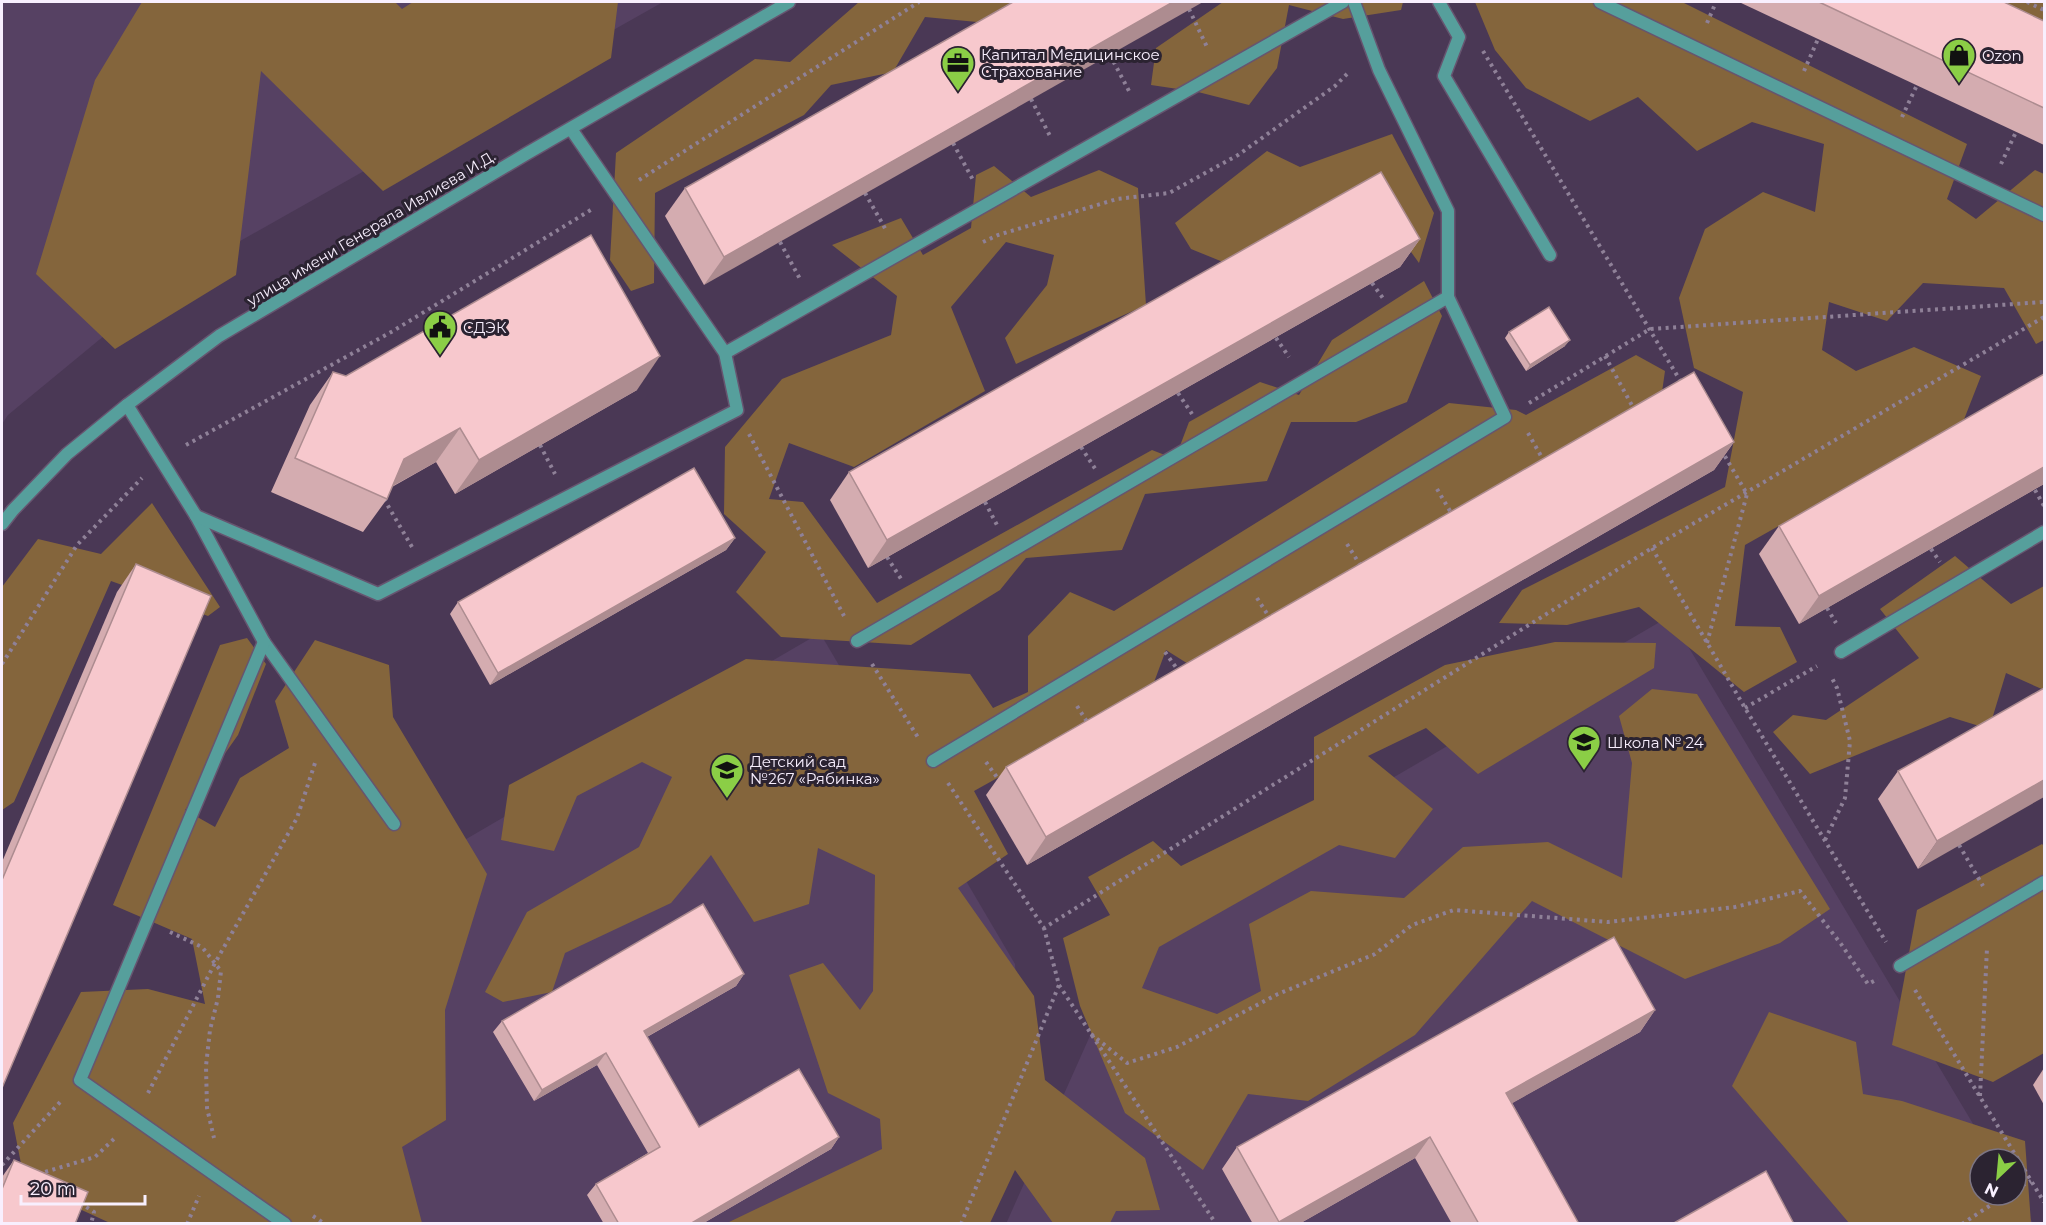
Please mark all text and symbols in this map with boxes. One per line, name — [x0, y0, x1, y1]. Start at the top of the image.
shop icon: Ozon — [1941, 37, 1977, 84]
office icon: Капитал Медицинское Страхование — [940, 45, 976, 92]
place label: Капитал Медицинское Страхование — [981, 45, 1160, 81]
place label: Ozon — [1982, 46, 2022, 65]
street label: улица имени Генерала Ивлиева И.Д. — [242, 146, 499, 310]
public building icon: СДЭК — [422, 309, 458, 356]
place label: СДЭК — [463, 318, 507, 337]
school or university icon: Школа № 24 — [1566, 724, 1602, 771]
place label: Школа № 24 — [1607, 733, 1704, 752]
school or university icon: Детский сад №267 «Рябинка» — [709, 752, 745, 799]
place label: Детский сад №267 «Рябинка» — [750, 752, 880, 788]
north arrow — [1968, 1147, 2028, 1207]
scale bar — [21, 1168, 146, 1206]
text: 20 m — [30, 1178, 76, 1200]
text: N — [1982, 1179, 2002, 1201]

